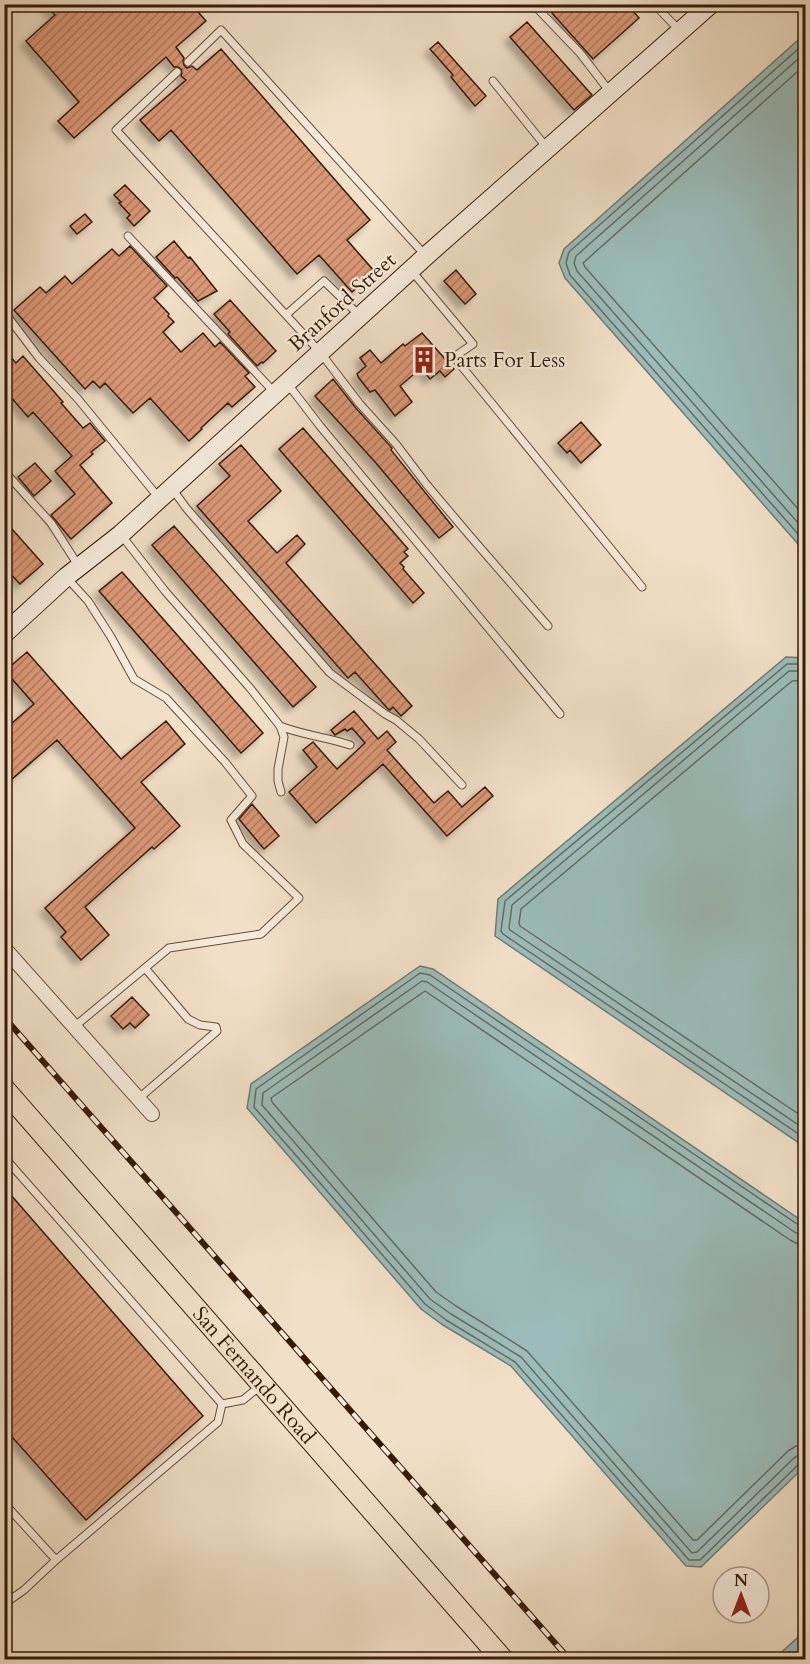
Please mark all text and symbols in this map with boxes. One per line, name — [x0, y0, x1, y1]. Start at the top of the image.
street label: Branford Street — [282, 246, 403, 359]
building icon: Parts For Less — [409, 345, 439, 375]
place label: Parts For Less — [444, 346, 565, 375]
street label: San Fernando Road — [186, 1301, 322, 1450]
north arrow — [711, 1565, 771, 1625]
text: N — [734, 1570, 748, 1592]

